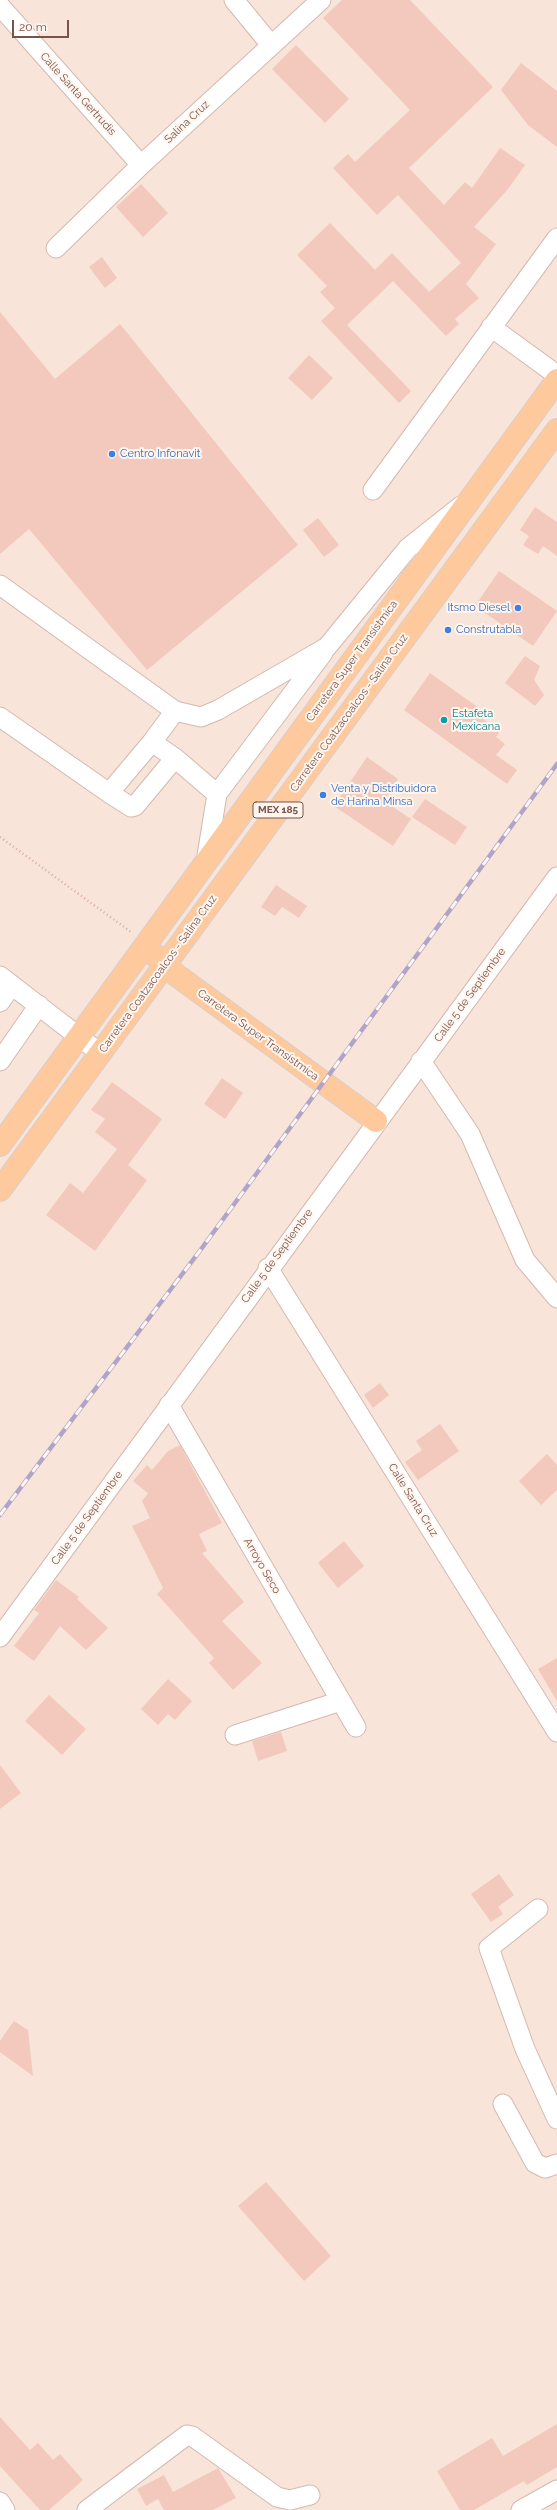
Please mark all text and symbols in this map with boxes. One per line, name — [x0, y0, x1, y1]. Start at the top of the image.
scale bar — [14, 12, 71, 38]
text: 20 m — [19, 20, 47, 34]
street label: Calle Santa Gertrudis — [37, 50, 119, 138]
street label: Salina Cruz — [162, 98, 212, 146]
place label: Centro Infonavit — [120, 447, 200, 461]
marker: Centro Infonavit — [107, 449, 117, 459]
street label: Carretera Super Transístmica — [304, 598, 400, 724]
place label: Itsmo Diesel — [447, 601, 510, 615]
marker: Itsmo Diesel — [513, 603, 523, 613]
place label: Construtabla — [456, 623, 521, 637]
marker: Construtabla — [443, 625, 453, 635]
street label: Carretera Coatzacoalcos - Salina Cruz — [287, 632, 411, 794]
place label: Estafeta Mexicana — [452, 707, 500, 733]
marker: Estafeta Mexicana — [439, 715, 449, 725]
place label: Venta y Distribuidora de Harina Minsa — [331, 782, 436, 808]
marker: Venta y Distribuidora de Harina Minsa — [318, 790, 328, 800]
road number: MEX 185 — [253, 802, 303, 818]
street label: Carretera Coatzacoalcos - Salina Cruz — [96, 893, 220, 1055]
street label: Calle 5 de Septiembre — [431, 945, 509, 1045]
street label: Carretera Super Transístmica — [195, 987, 321, 1083]
street label: Calle 5 de Septiembre — [238, 1206, 316, 1306]
street label: Calle Santa Cruz — [385, 1461, 441, 1539]
street label: Calle 5 de Septiembre — [48, 1468, 126, 1568]
street label: Arroyo Seco — [241, 1536, 283, 1596]

